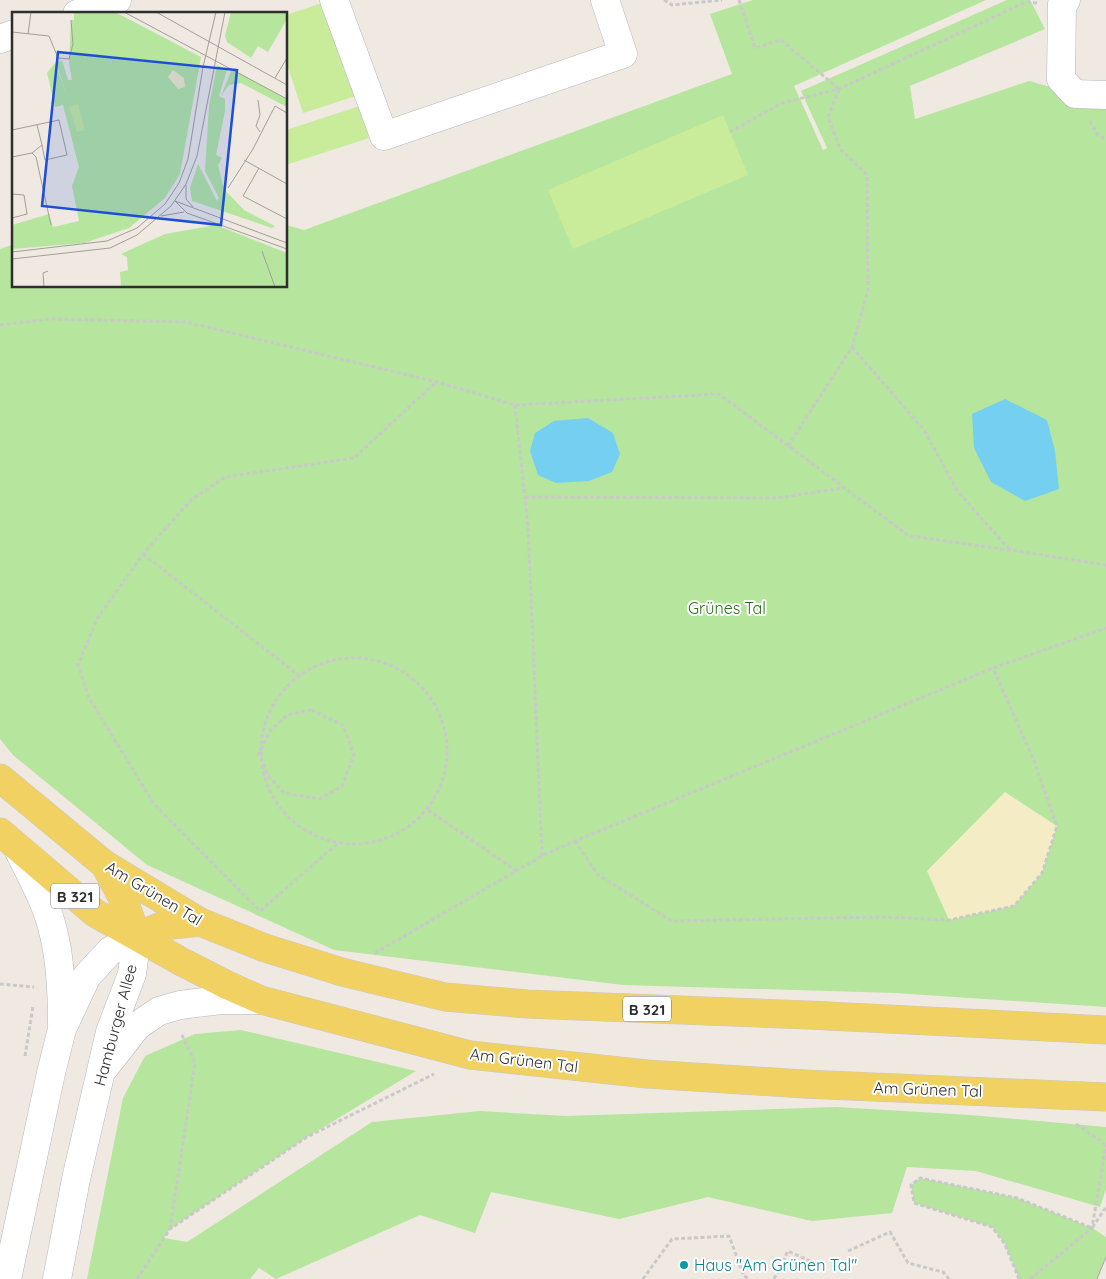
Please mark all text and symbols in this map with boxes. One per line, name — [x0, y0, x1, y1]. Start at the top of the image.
inset map — [12, 12, 288, 288]
park label: Grünes Tal — [688, 598, 766, 618]
street label: Am Grünen Tal — [102, 856, 206, 930]
road number: B 321 — [51, 884, 99, 908]
street label: Hamburger Allee — [89, 962, 141, 1088]
road number: B 321 — [623, 996, 671, 1022]
street label: Am Grünen Tal — [469, 1043, 579, 1077]
street label: Am Grünen Tal — [873, 1077, 983, 1101]
place label: Haus "Am Grünen Tal" — [694, 1255, 857, 1275]
marker: Haus "Am Grünen Tal" — [678, 1259, 690, 1271]

